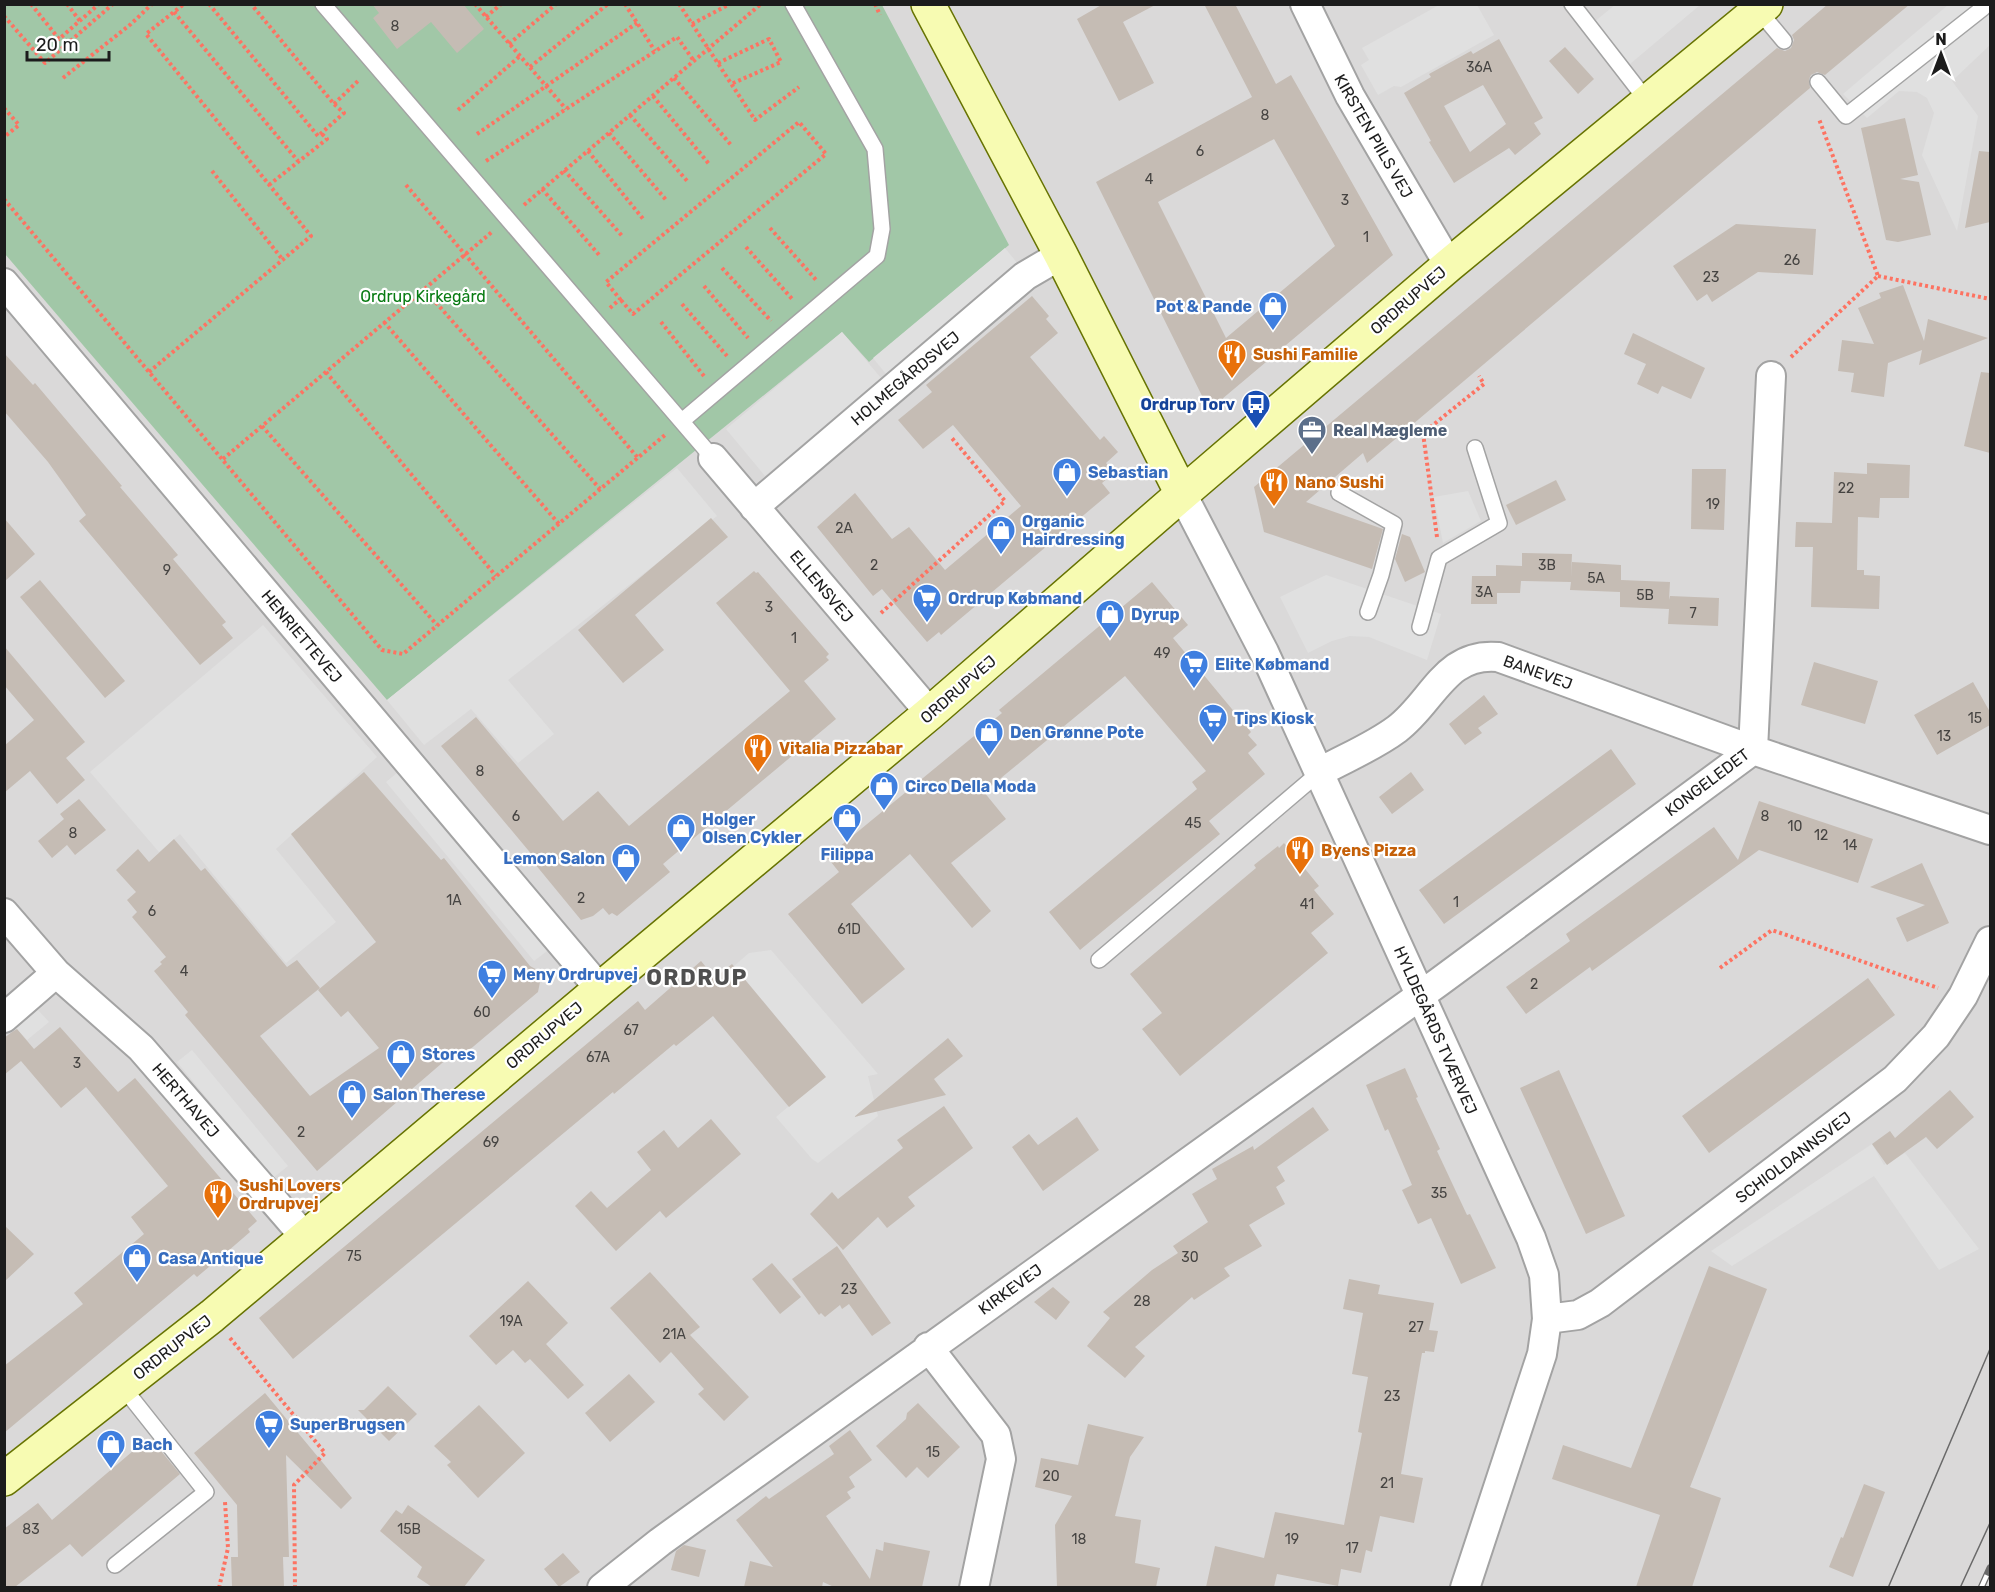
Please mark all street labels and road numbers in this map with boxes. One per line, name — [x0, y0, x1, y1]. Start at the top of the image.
street label: KIRSTEN PIILS VEJ — [1330, 71, 1417, 202]
street label: ORDRUPVEJ — [1366, 262, 1450, 338]
street label: HOLMEGÅRDSVEJ — [847, 327, 964, 429]
street label: ELLENSVEJ — [786, 546, 857, 626]
street label: HENRIETTEVEJ — [257, 586, 346, 687]
street label: ORDRUPVEJ — [916, 651, 1000, 727]
street label: BANEVEJ — [1501, 651, 1575, 694]
street label: KONGELEDET — [1662, 745, 1753, 820]
street label: HYLDEGÅRDS TVÆRVEJ — [1390, 943, 1481, 1117]
street label: ORDRUPVEJ — [502, 998, 587, 1073]
street label: HERTHAVEJ — [148, 1059, 223, 1141]
street label: SCHIOLDANNSVEJ — [1732, 1108, 1855, 1207]
street label: KIRKEVEJ — [975, 1260, 1046, 1319]
street label: ORDRUPVEJ — [129, 1311, 215, 1384]

